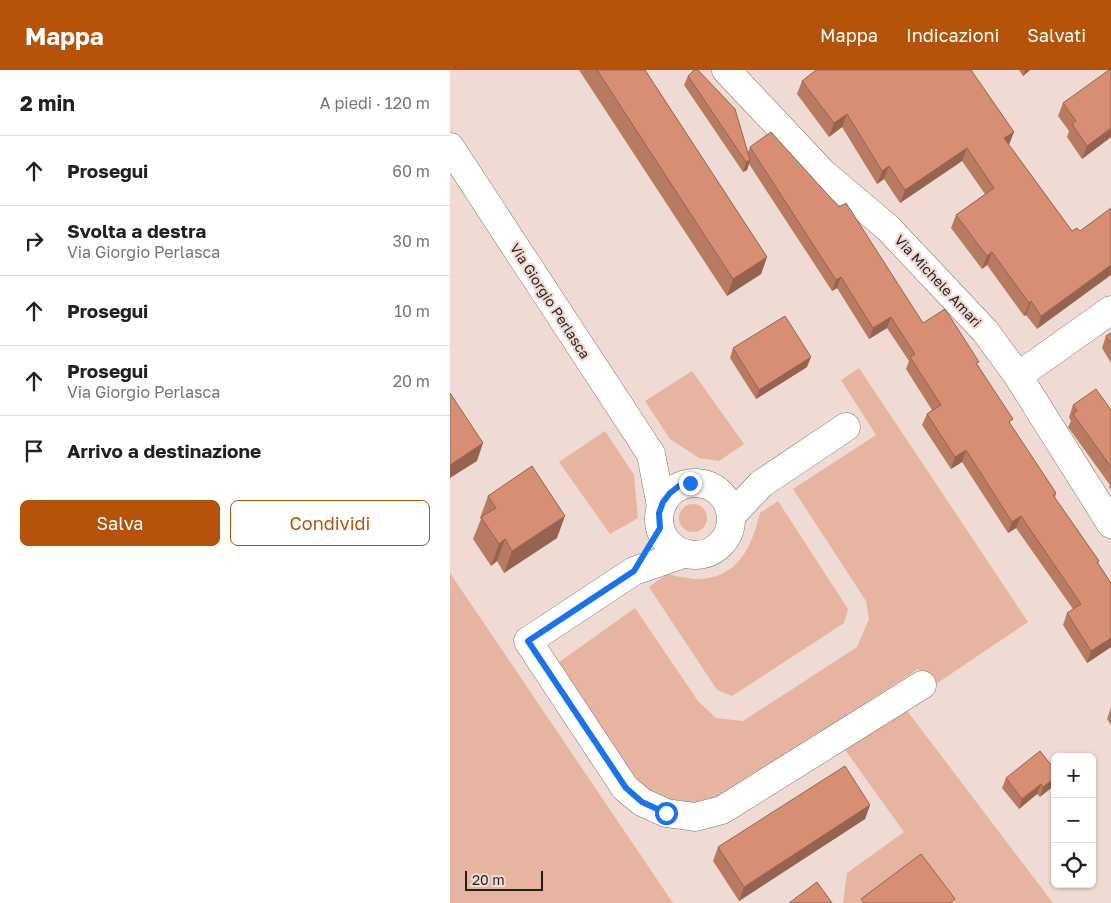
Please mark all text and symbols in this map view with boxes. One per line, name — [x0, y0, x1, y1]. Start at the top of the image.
text: Mappa — [25, 21, 104, 50]
text: Mappa — [820, 24, 878, 46]
text: Indicazioni — [906, 24, 999, 46]
text: Salvati — [1027, 24, 1086, 46]
text: 2 min — [20, 90, 75, 116]
text: A piedi · 120 m — [320, 93, 430, 113]
icon: ahead — [20, 157, 48, 185]
text: Prosegui — [67, 159, 148, 182]
text: 60 m — [392, 161, 430, 181]
text: Svolta a destra — [67, 219, 206, 242]
icon: right — [20, 227, 48, 255]
text: 30 m — [393, 231, 430, 251]
street label: Via Michele Amari — [891, 231, 985, 330]
street label: Via Giorgio Perlasca — [507, 240, 594, 362]
text: Via Giorgio Perlasca — [67, 242, 220, 262]
icon: ahead — [20, 297, 48, 325]
text: Prosegui — [67, 299, 148, 322]
text: 10 m — [394, 301, 430, 321]
text: Prosegui — [67, 359, 148, 382]
icon: ahead — [20, 367, 48, 395]
text: 20 m — [393, 371, 430, 391]
text: Via Giorgio Perlasca — [67, 382, 220, 402]
icon: arrive — [20, 437, 48, 465]
text: Arrivo a destinazione — [67, 439, 261, 462]
route end — [679, 472, 702, 495]
button: Salva — [20, 500, 220, 546]
button: Condividi — [230, 500, 430, 546]
map controls — [1051, 753, 1096, 888]
button: + — [1051, 753, 1096, 798]
button: − — [1051, 798, 1096, 843]
route start — [655, 802, 678, 825]
button: locate — [1051, 843, 1096, 888]
scale bar — [465, 868, 542, 891]
text: 20 m — [472, 871, 505, 888]

